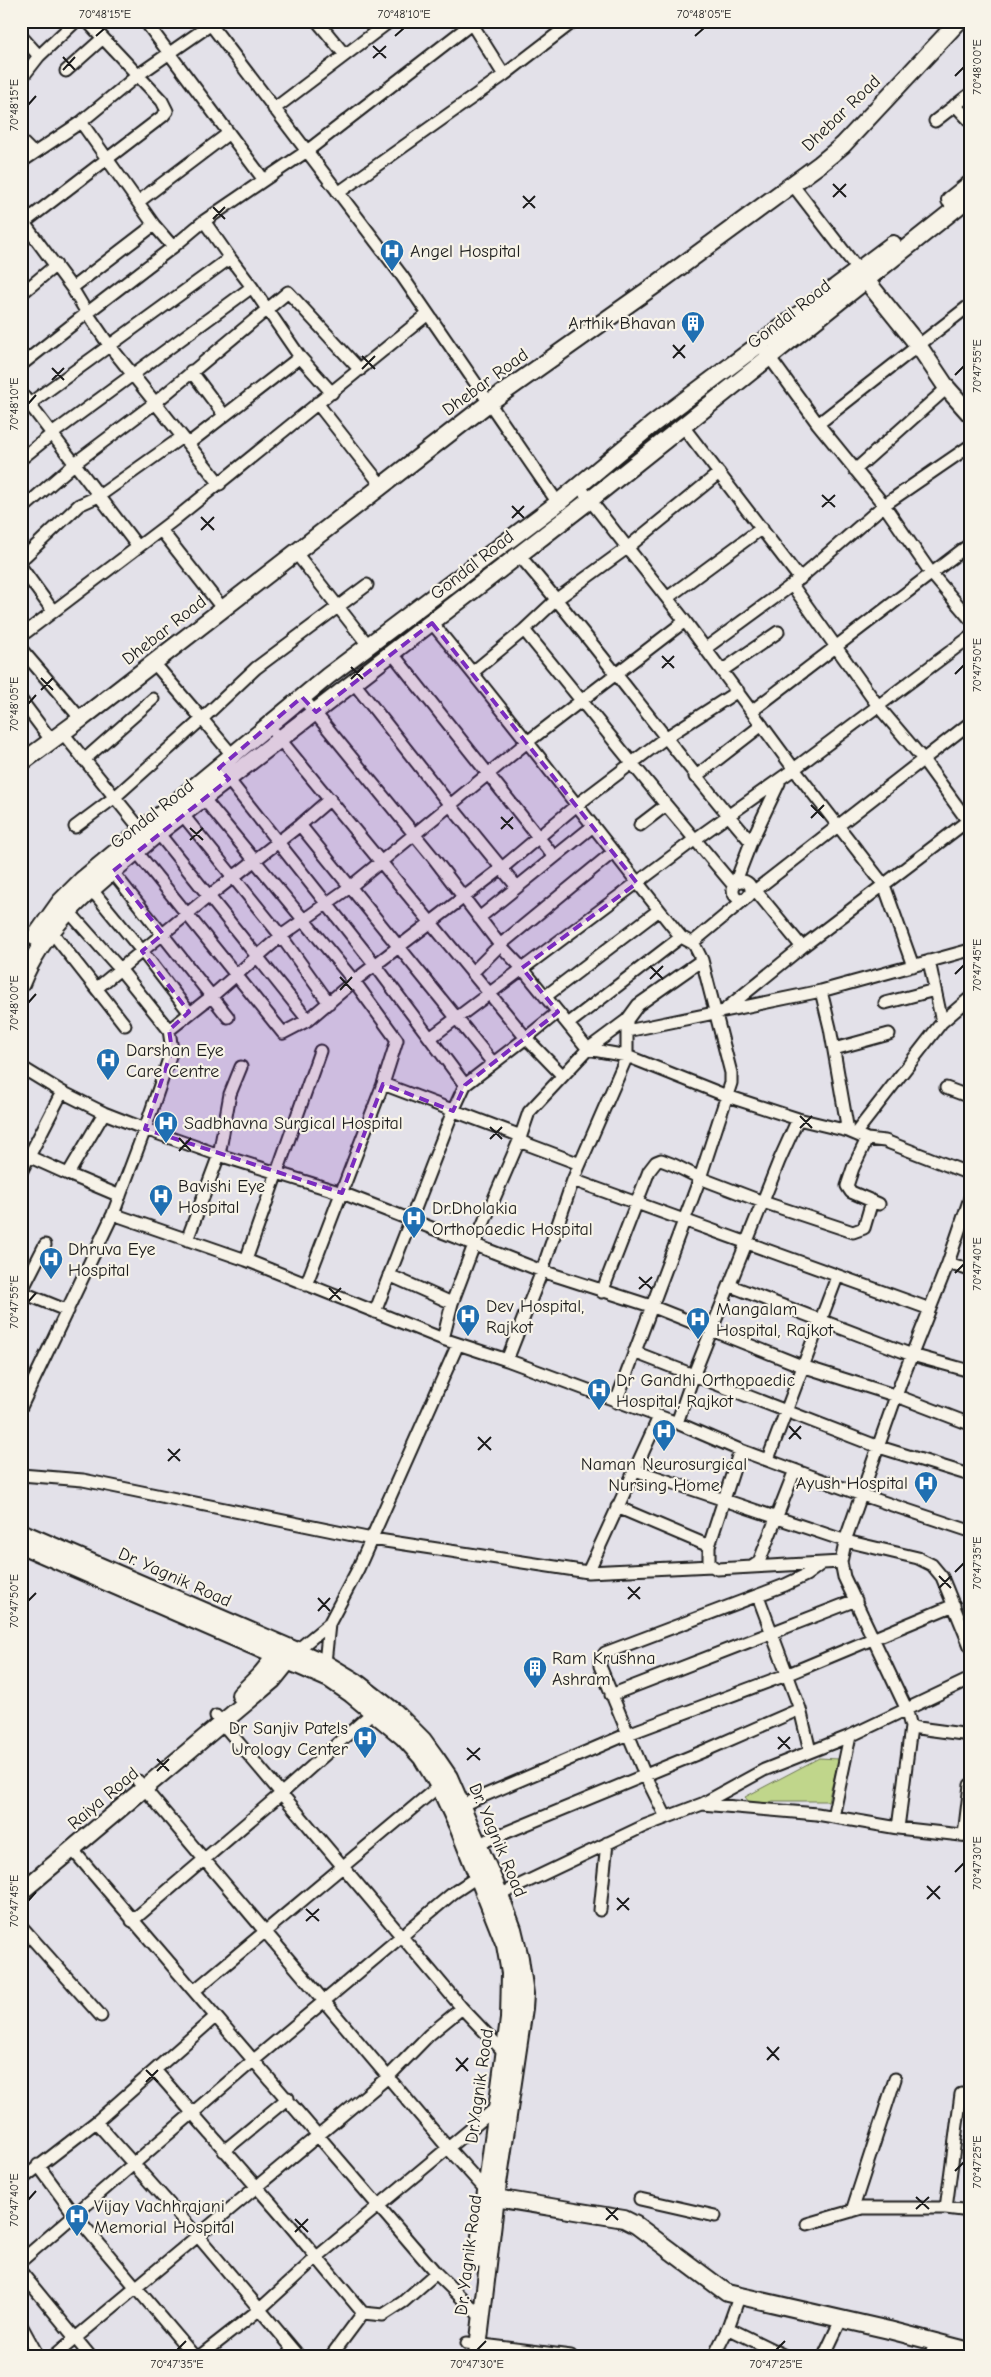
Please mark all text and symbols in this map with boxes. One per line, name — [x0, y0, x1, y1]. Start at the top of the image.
text: 70°48'15"E — [79, 7, 131, 21]
text: 70°48'10"E — [378, 7, 430, 21]
text: 70°48'05"E — [677, 7, 731, 21]
text: 70°48'00"E — [970, 39, 984, 95]
street label: Dhebar Road — [798, 71, 885, 156]
text: 70°48'15"E — [7, 79, 21, 131]
hospital icon: Angel Hospital — [379, 238, 405, 272]
place label: Angel Hospital — [410, 241, 520, 262]
street label: Gondal Road — [743, 275, 835, 353]
building icon: Arthik Bhavan — [680, 310, 706, 344]
place label: Arthik Bhavan — [568, 313, 676, 334]
text: 70°47'55"E — [970, 339, 984, 393]
street label: Dhebar Road — [438, 344, 532, 421]
text: 70°48'10"E — [7, 378, 21, 430]
street label: Gondal Road — [426, 526, 518, 604]
street label: Dhebar Road — [118, 591, 211, 670]
text: 70°47'50"E — [970, 638, 984, 692]
text: 70°48'05"E — [7, 677, 21, 731]
street label: Gondal Road — [106, 775, 198, 853]
text: 70°47'45"E — [970, 939, 984, 991]
text: 70°48'00"E — [7, 975, 21, 1031]
place label: Darshan Eye Care Centre — [126, 1040, 224, 1082]
hospital icon: Darshan Eye Care Centre — [95, 1047, 121, 1081]
hospital icon: Sadbhavna Surgical Hospital — [153, 1110, 179, 1144]
place label: Sadbhavna Surgical Hospital — [184, 1113, 403, 1134]
place label: Bavishi Eye Hospital — [178, 1176, 265, 1218]
hospital icon: Bavishi Eye Hospital — [148, 1183, 174, 1217]
place label: Dr.Dholakia Orthopaedic Hospital — [432, 1198, 593, 1240]
hospital icon: Dr.Dholakia Orthopaedic Hospital — [401, 1205, 427, 1239]
text: 70°47'40"E — [970, 1237, 984, 1291]
place label: Dhruva Eye Hospital — [68, 1239, 155, 1281]
hospital icon: Dhruva Eye Hospital — [38, 1246, 64, 1280]
text: 70°47'55"E — [7, 1275, 21, 1329]
place label: Dev Hospital, Rajkot — [486, 1296, 584, 1338]
place label: Mangalam Hospital, Rajkot — [716, 1299, 834, 1341]
hospital icon: Dev Hospital, Rajkot — [455, 1303, 481, 1337]
hospital icon: Mangalam Hospital, Rajkot — [685, 1306, 711, 1340]
place label: Dr Gandhi Orthopaedic Hospital, Rajkot — [616, 1370, 795, 1412]
hospital icon: Dr Gandhi Orthopaedic Hospital, Rajkot — [586, 1377, 612, 1411]
hospital icon: Naman Neurosurgical Nursing Home — [651, 1418, 677, 1452]
place label: Naman Neurosurgical Nursing Home — [581, 1454, 747, 1496]
hospital icon: Ayush Hospital — [913, 1470, 939, 1504]
place label: Ayush Hospital — [796, 1473, 908, 1494]
text: 70°47'35"E — [970, 1537, 984, 1589]
street label: Dr. Yagnik Road — [115, 1543, 235, 1612]
text: 70°47'50"E — [7, 1574, 21, 1628]
place label: Ram Krushna Ashram — [552, 1648, 656, 1690]
building icon: Ram Krushna Ashram — [522, 1655, 548, 1689]
place label: Dr Sanjiv Patels Urology Center — [229, 1718, 349, 1760]
hospital icon: Dr Sanjiv Patels Urology Center — [352, 1725, 378, 1759]
street label: Raiya Road — [64, 1763, 143, 1834]
street label: Dr. Yagnik Road — [464, 1780, 531, 1900]
text: 70°47'30"E — [970, 1836, 984, 1890]
text: 70°47'45"E — [7, 1875, 21, 1927]
street label: Dr.Yagnik Road — [461, 2027, 498, 2145]
text: 70°47'25"E — [970, 2135, 984, 2189]
text: 70°47'40"E — [7, 2173, 21, 2227]
street label: Dr. Yagnik Road — [451, 2193, 486, 2317]
place label: Vijay Vachhrajani Memorial Hospital — [94, 2196, 234, 2238]
hospital icon: Vijay Vachhrajani Memorial Hospital — [64, 2203, 90, 2237]
text: 70°47'35"E — [151, 2357, 203, 2371]
text: 70°47'30"E — [450, 2357, 504, 2371]
text: 70°47'25"E — [749, 2357, 803, 2371]

